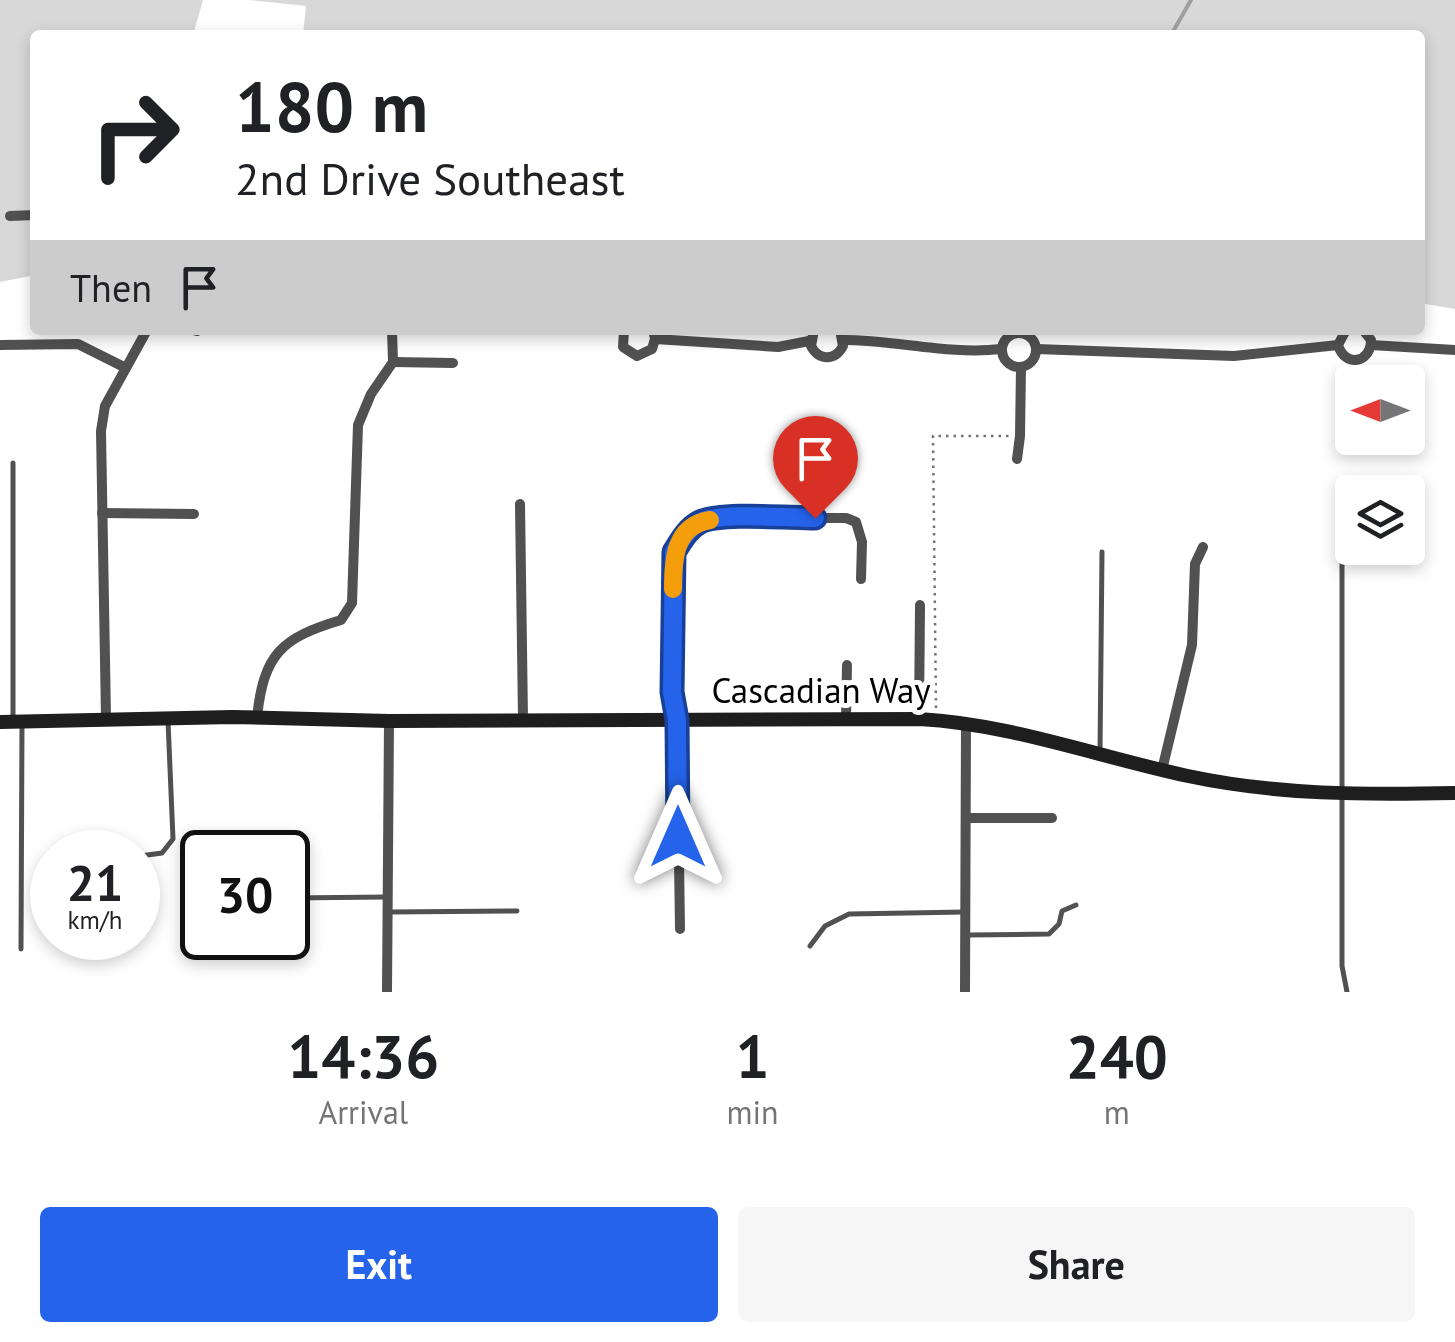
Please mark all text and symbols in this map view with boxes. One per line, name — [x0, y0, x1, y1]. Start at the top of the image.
text: 180 m — [235, 61, 428, 151]
icon: right — [70, 70, 200, 200]
text: 2nd Drive Southeast — [235, 149, 625, 207]
icon: arrive — [172, 260, 227, 315]
text: Then — [70, 263, 152, 312]
north arrow — [1335, 365, 1425, 455]
map controls — [1335, 365, 1425, 565]
pin — [773, 416, 858, 519]
icon: arrive — [788, 431, 843, 486]
button: layers — [1335, 475, 1425, 565]
street label: Cascadian Way — [711, 667, 931, 713]
position arrow — [626, 785, 730, 889]
speed limit sign: 30 — [180, 830, 310, 960]
text: 21 — [67, 850, 123, 915]
text: km/h — [68, 904, 122, 936]
text: 14:36 — [287, 1017, 439, 1095]
text: 1 — [736, 1017, 770, 1095]
text: 240 — [1066, 1017, 1168, 1095]
text: Arrival — [318, 1091, 408, 1133]
text: min — [727, 1091, 779, 1133]
text: m — [1104, 1091, 1130, 1133]
button: Exit — [40, 1207, 718, 1322]
button: Share — [738, 1207, 1415, 1322]

